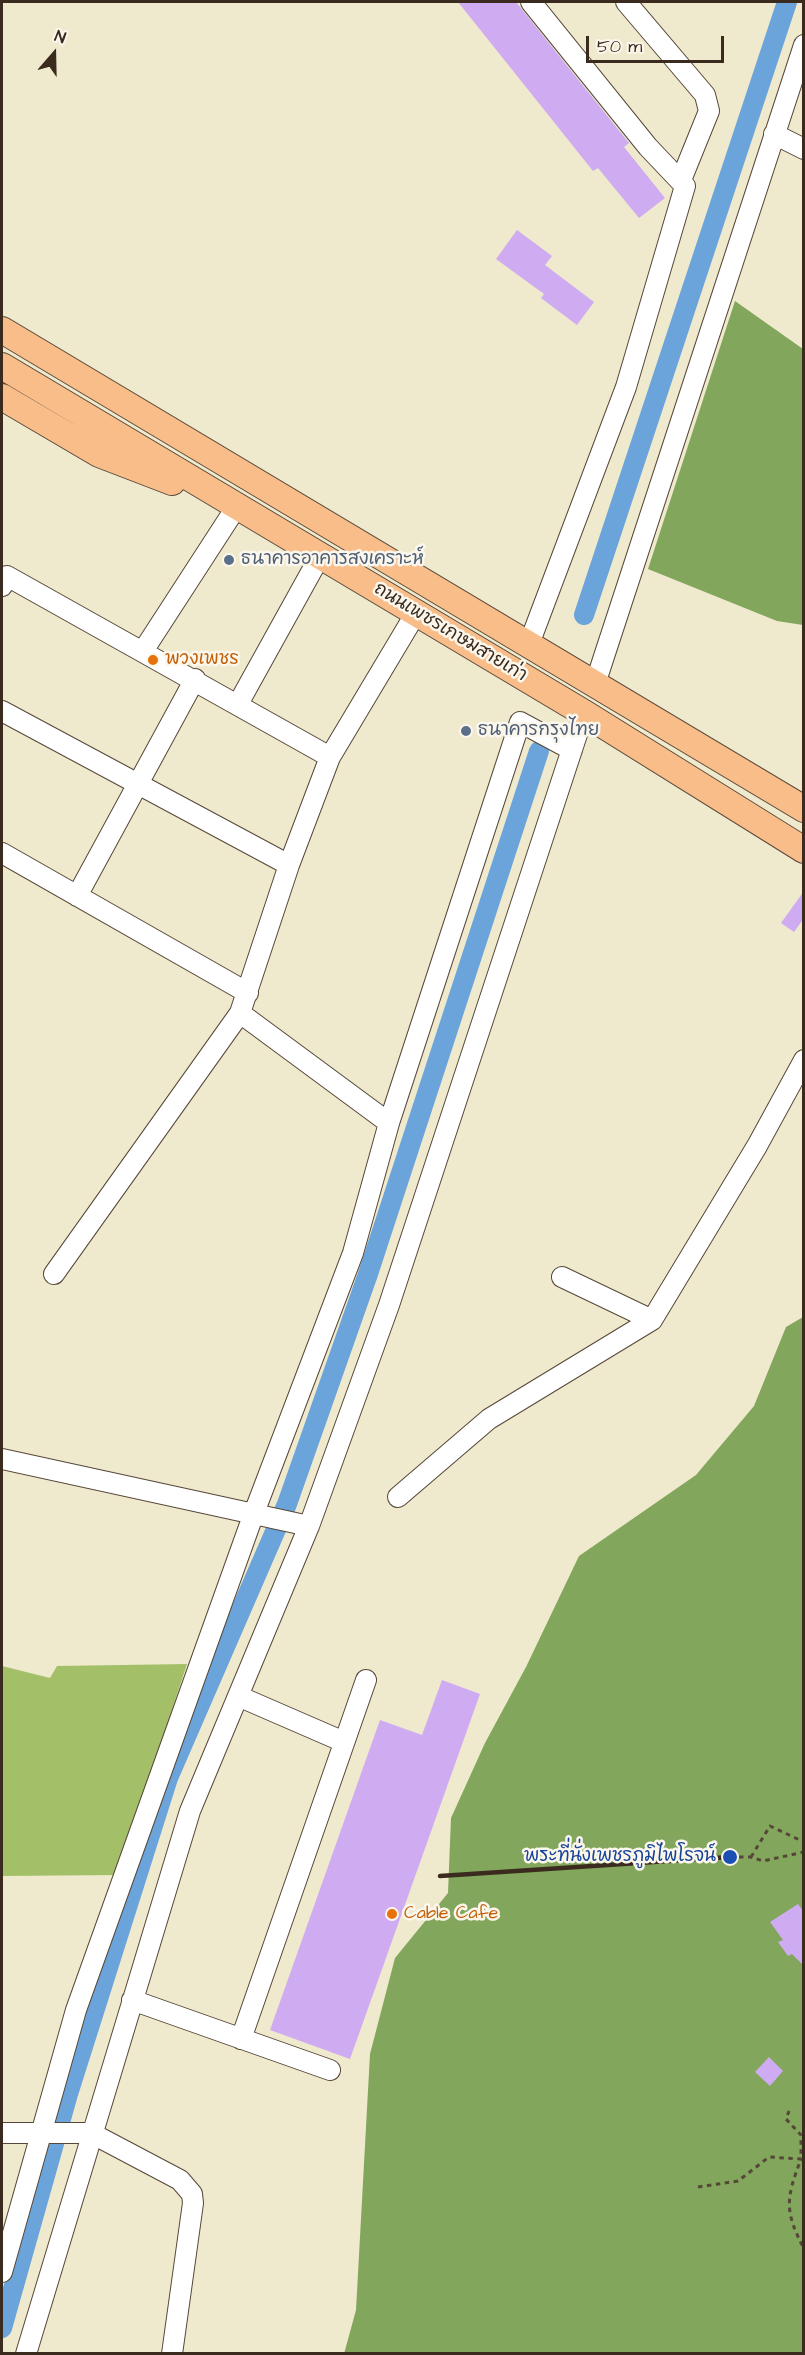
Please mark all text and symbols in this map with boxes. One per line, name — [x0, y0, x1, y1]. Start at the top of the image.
north arrow — [24, 24, 84, 84]
scale bar — [589, 24, 727, 62]
text: N — [52, 25, 69, 49]
text: 50 m — [597, 34, 642, 59]
place label: ธนาคารอาคารสงเคราะห์ — [241, 549, 424, 571]
marker: ธนาคารอาคารสงเคราะห์ — [222, 553, 236, 567]
street label: ถนนเพชรเกษมสายเก่า — [370, 579, 530, 687]
place label: พวงเพชร — [165, 649, 239, 671]
marker: พวงเพชร — [146, 653, 160, 667]
place label: ธนาคารกรุงไทย — [478, 720, 599, 742]
marker: ธนาคารกรุงไทย — [459, 724, 473, 738]
place label: พระที่นั่งเพชรภูมิไพโรจน์ — [524, 1846, 716, 1868]
marker: พระที่นั่งเพชรภูมิไพโรจน์ — [721, 1848, 739, 1866]
place label: Cable Cafe — [404, 1903, 498, 1925]
marker: Cable Cafe — [385, 1907, 399, 1921]

